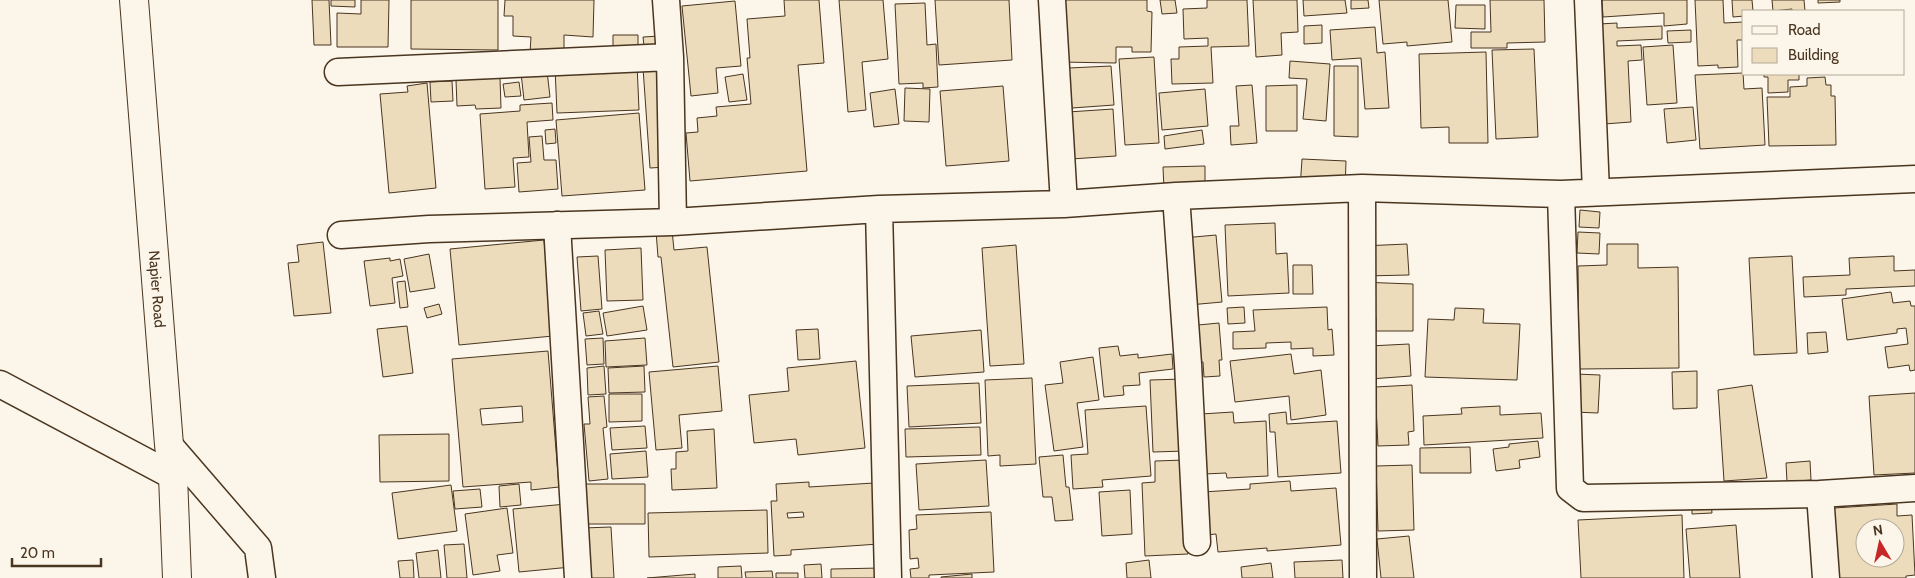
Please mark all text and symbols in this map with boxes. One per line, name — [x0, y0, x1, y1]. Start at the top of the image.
legend — [1742, 10, 1905, 75]
text: Road — [1788, 21, 1821, 39]
text: Building — [1788, 46, 1839, 64]
street label: Napier Road — [145, 250, 169, 328]
north arrow — [1855, 518, 1905, 568]
text: N — [1872, 520, 1884, 540]
scale bar — [12, 536, 101, 568]
text: 20 m — [20, 544, 55, 562]

